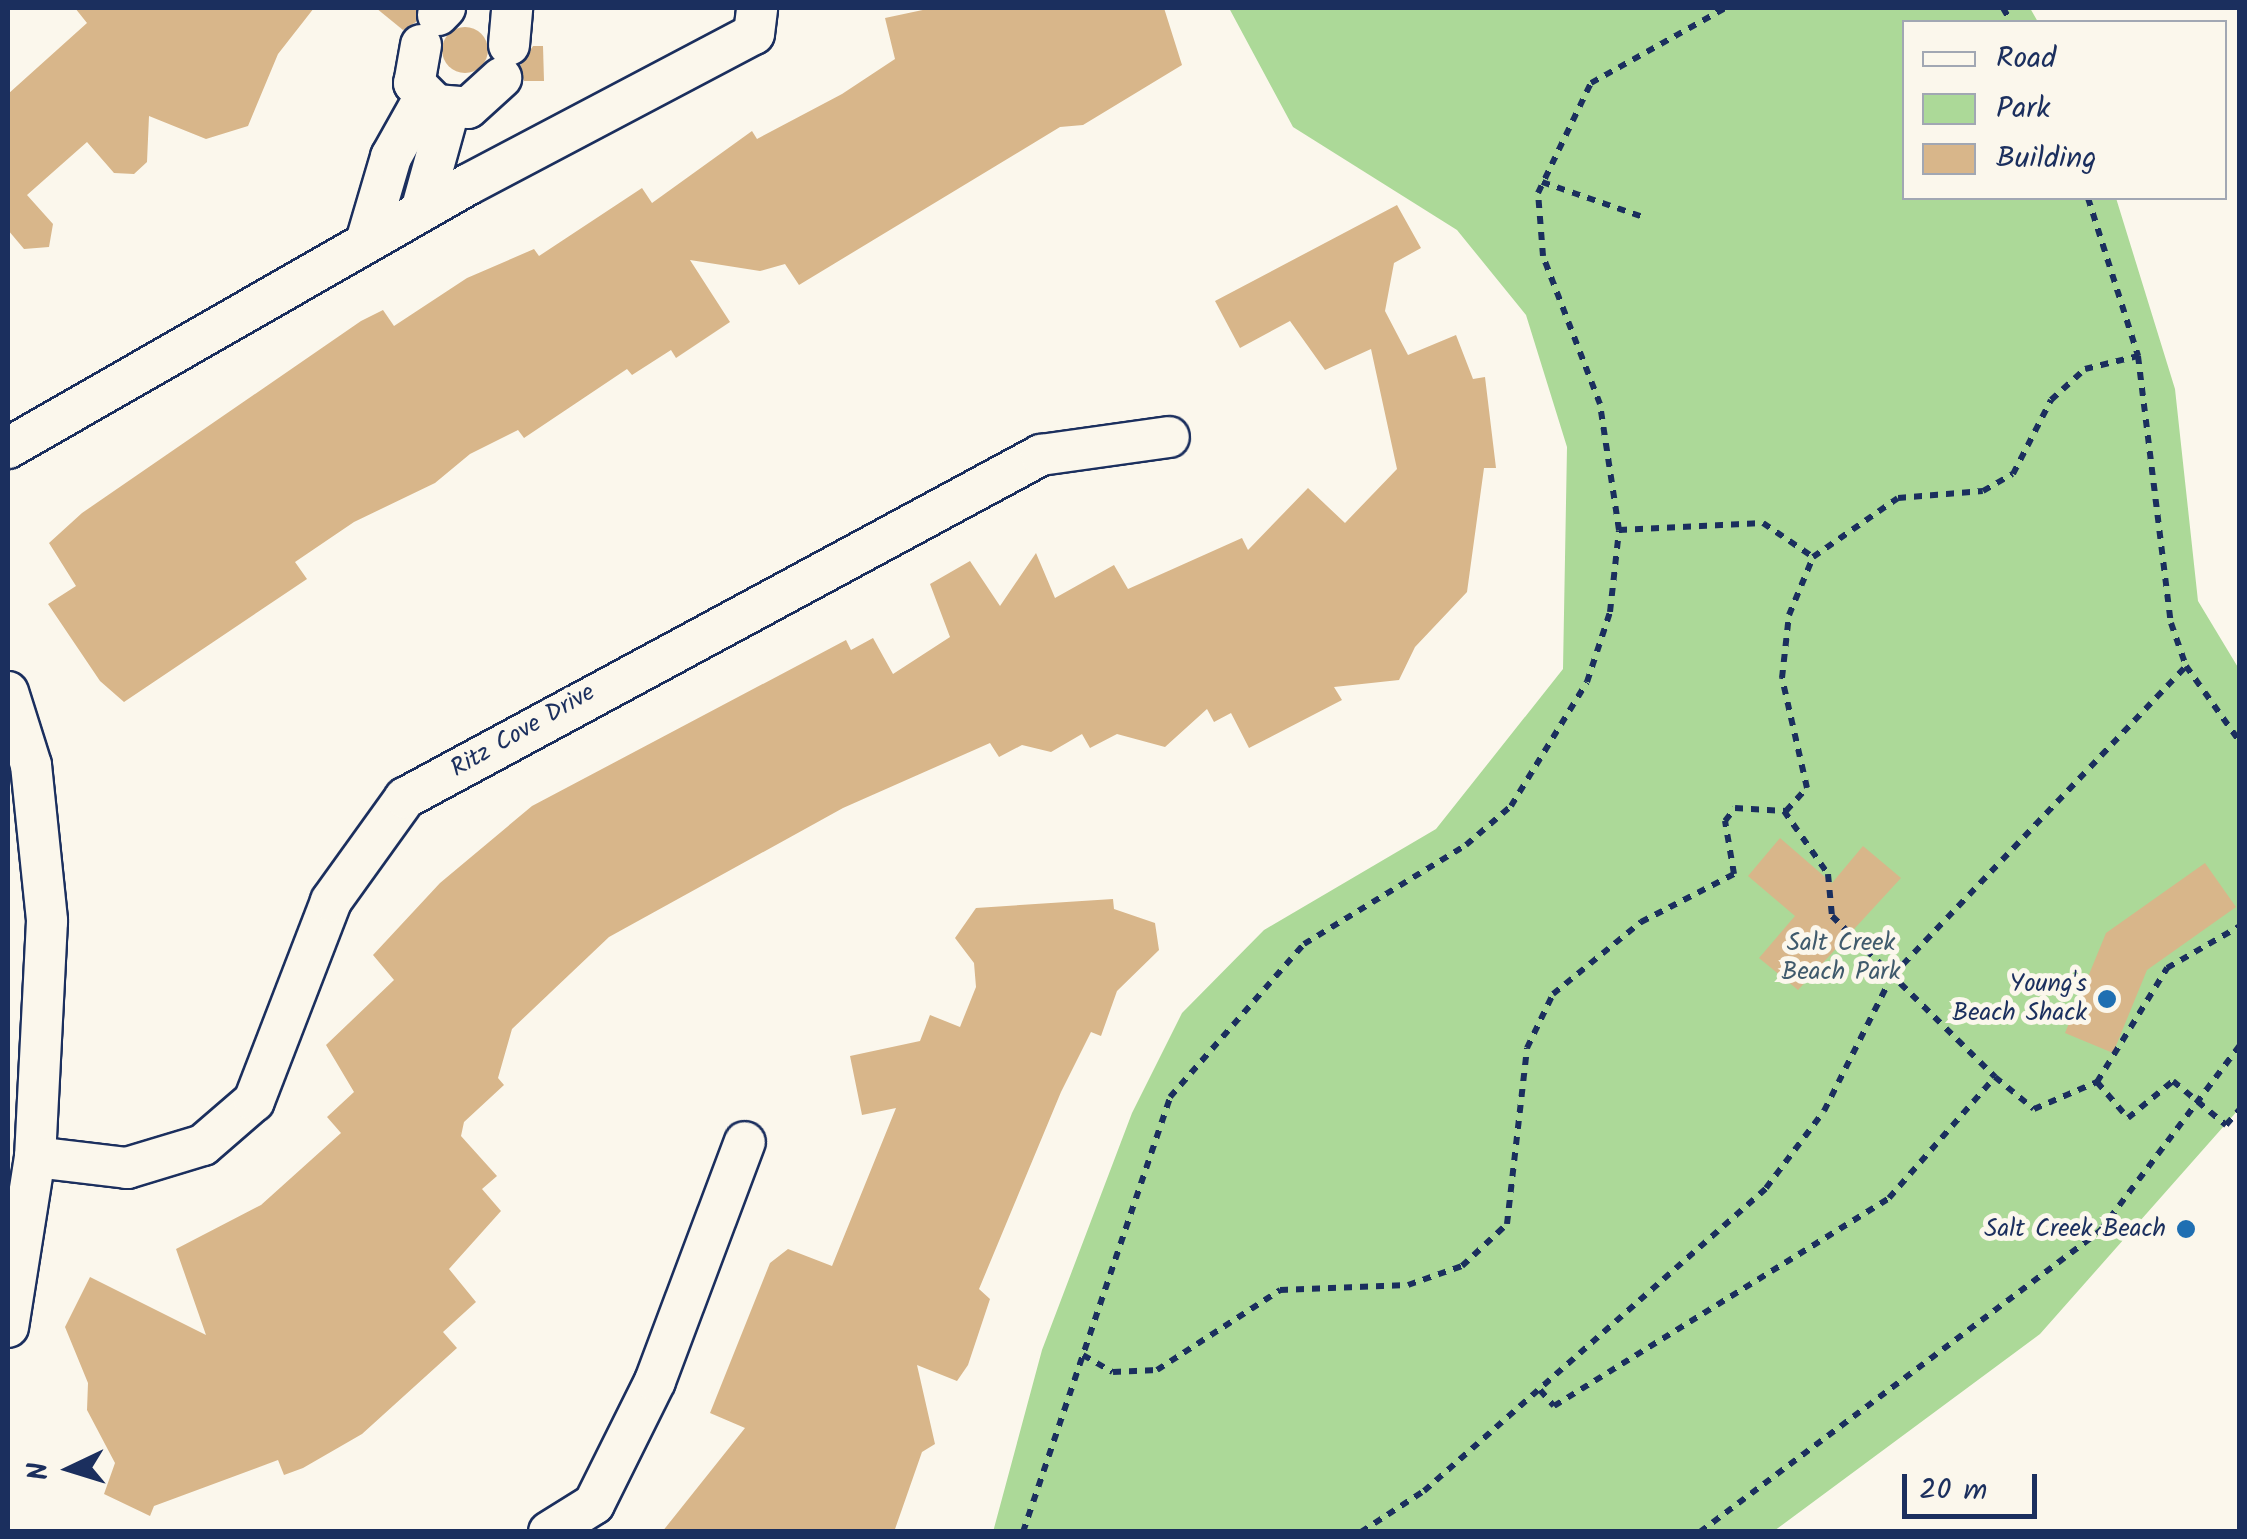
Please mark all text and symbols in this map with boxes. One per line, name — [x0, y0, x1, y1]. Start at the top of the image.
legend — [1902, 20, 2227, 200]
text: Road — [1996, 35, 2056, 83]
text: Park — [1996, 85, 2050, 133]
text: Building — [1996, 135, 2096, 183]
street label: Ritz Cove Drive — [446, 678, 600, 784]
park label: Salt Creek Beach Park — [1782, 929, 1900, 988]
place label: Young's Beach Shack — [1952, 970, 2087, 1029]
marker: Young's Beach Shack — [2096, 988, 2118, 1010]
place label: Salt Creek Beach — [1984, 1214, 2166, 1244]
marker: Salt Creek Beach — [2175, 1218, 2197, 1240]
north arrow — [20, 1419, 120, 1519]
scale bar — [1907, 1454, 2042, 1516]
text: N — [17, 1461, 63, 1482]
text: 20 m — [1919, 1467, 1987, 1515]

